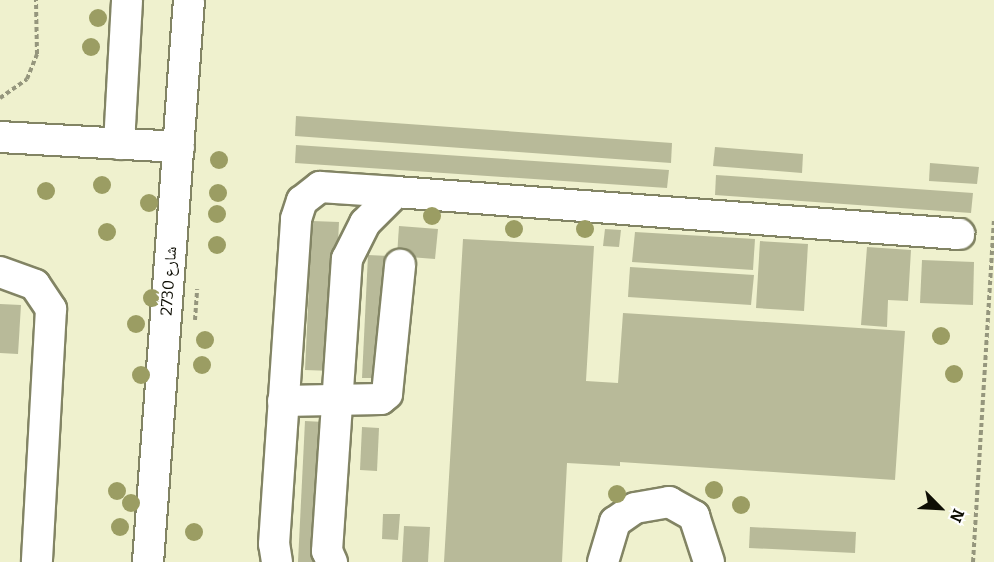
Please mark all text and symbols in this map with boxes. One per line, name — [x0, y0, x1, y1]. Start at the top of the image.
street label: شارع 2730 — [157, 246, 181, 316]
north arrow — [910, 478, 970, 538]
text: N — [946, 506, 968, 525]

